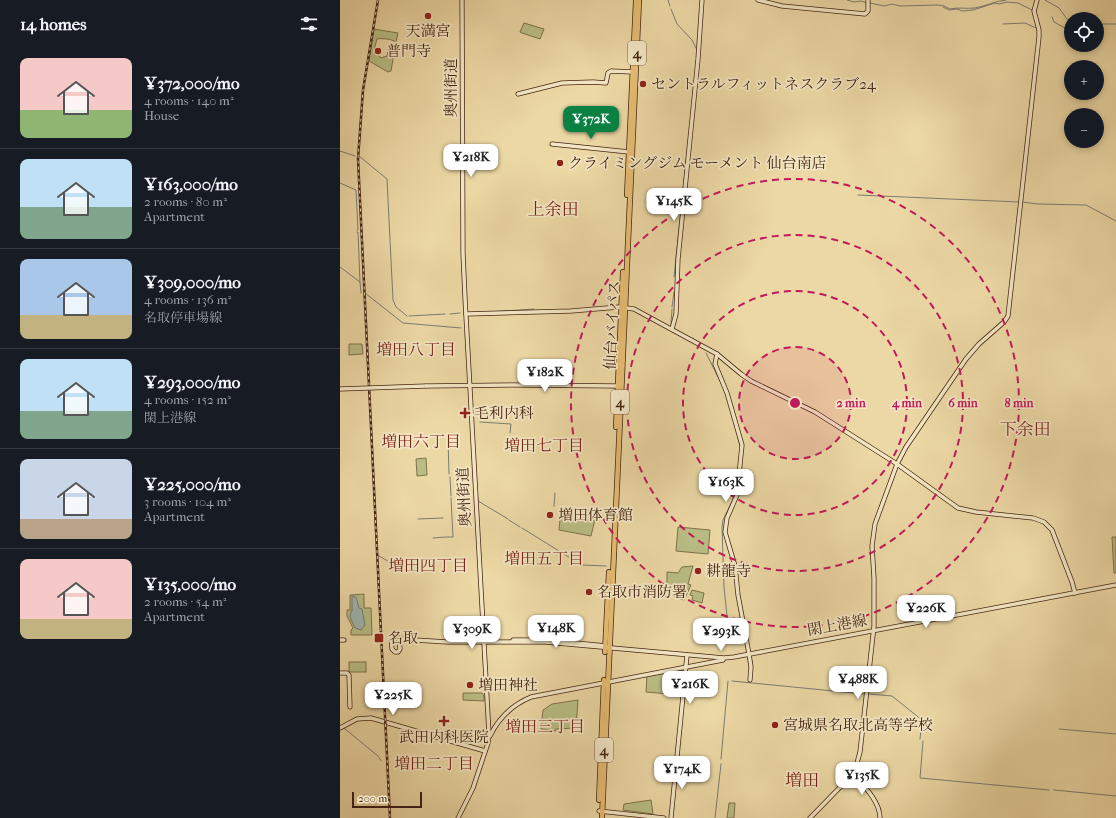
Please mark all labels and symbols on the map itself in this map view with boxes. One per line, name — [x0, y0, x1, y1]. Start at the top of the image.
marker: 天満宮 — [423, 11, 433, 21]
place label: 天満宮 — [405, 22, 451, 40]
road number: 4 — [628, 41, 646, 65]
place label: 普門寺 — [386, 42, 431, 60]
marker: 普門寺 — [373, 46, 383, 56]
street label: 奥州街道 — [442, 58, 460, 118]
place label: セントラルフィットネスクラブ24 — [651, 75, 877, 93]
marker: セントラルフィットネスクラブ24 — [638, 79, 648, 89]
pin: ¥372K — [563, 106, 619, 140]
pin: ¥218K — [443, 144, 499, 178]
place label: クライミングジム モーメント 仙台南店 — [568, 154, 827, 172]
marker: クライミングジム モーメント 仙台南店 — [555, 158, 565, 168]
pin: ¥145K — [646, 188, 702, 222]
district label: 上余田 — [528, 199, 579, 219]
street label: 仙台バイパス — [601, 280, 623, 370]
district label: 増田八丁目 — [376, 340, 456, 359]
pin: ¥182K — [517, 359, 573, 393]
road number: 4 — [611, 390, 629, 414]
centre of rings — [788, 396, 802, 410]
text: 2 min — [836, 396, 867, 410]
text: 4 min — [891, 396, 923, 411]
text: 6 min — [948, 396, 979, 410]
text: 8 min — [1004, 396, 1035, 410]
place label: 毛利内科 — [474, 404, 534, 422]
marker: 毛利内科 — [459, 407, 471, 419]
district label: 下余田 — [1000, 419, 1051, 439]
district label: 増田六丁目 — [381, 432, 461, 451]
district label: 増田七丁目 — [504, 436, 584, 455]
street label: 奥州街道 — [453, 467, 475, 527]
pin: ¥163K — [698, 469, 754, 503]
place label: 増田体育館 — [558, 506, 633, 524]
marker: 増田体育館 — [545, 510, 555, 520]
district label: 増田五丁目 — [504, 549, 584, 568]
district label: 増田四丁目 — [388, 556, 468, 575]
place label: 耕龍寺 — [706, 562, 751, 580]
marker: 耕龍寺 — [693, 566, 703, 576]
place label: 名取市消防署 — [597, 583, 687, 601]
marker: 名取市消防署 — [584, 587, 594, 597]
pin: ¥226K — [898, 595, 954, 629]
street label: 閖上港線 — [806, 611, 868, 639]
pin: ¥148K — [528, 615, 584, 649]
pin: ¥309K — [444, 616, 500, 650]
pin: ¥293K — [693, 618, 749, 652]
place label: 名取 — [388, 629, 418, 647]
marker: 名取 — [373, 632, 385, 644]
pin: ¥488K — [830, 666, 886, 700]
pin: ¥216K — [662, 671, 718, 705]
place label: 増田神社 — [478, 676, 538, 694]
marker: 増田神社 — [465, 680, 475, 690]
pin: ¥225K — [365, 682, 421, 716]
marker: 武田内科医院 — [438, 715, 450, 727]
place label: 宮城県名取北高等学校 — [783, 716, 933, 734]
district label: 増田三丁目 — [505, 717, 585, 736]
marker: 宮城県名取北高等学校 — [770, 720, 780, 730]
place label: 武田内科医院 — [399, 728, 489, 746]
road number: 4 — [595, 738, 613, 762]
district label: 増田二丁目 — [394, 754, 474, 773]
pin: ¥174K — [654, 756, 710, 790]
pin: ¥135K — [834, 762, 890, 796]
district label: 増田 — [785, 770, 819, 790]
scale bar — [352, 790, 422, 809]

